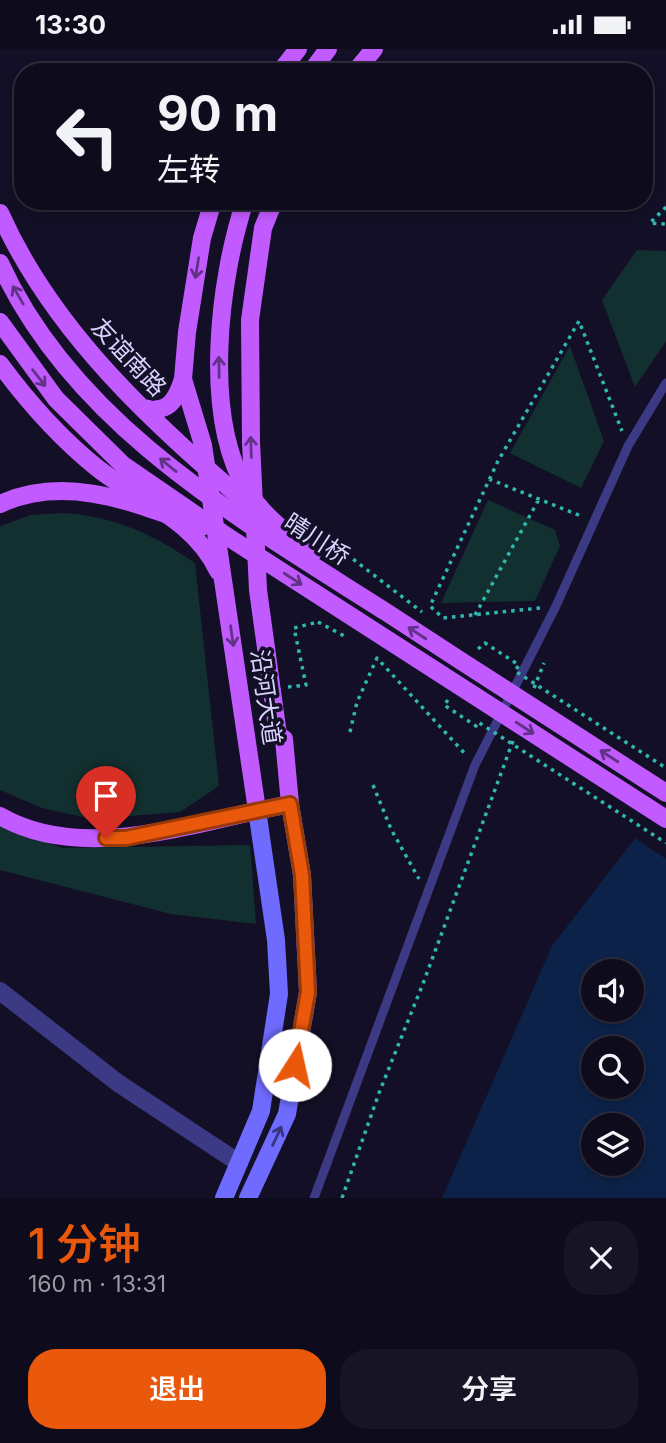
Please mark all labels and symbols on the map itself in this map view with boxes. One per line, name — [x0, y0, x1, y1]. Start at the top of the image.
one-way arrow — [190, 256, 203, 278]
one-way arrow — [11, 286, 25, 306]
street label: 友谊南路 — [86, 312, 172, 402]
one-way arrow — [212, 355, 226, 378]
one-way arrow — [32, 368, 47, 386]
one-way arrow — [244, 436, 258, 459]
one-way arrow — [159, 457, 177, 472]
street label: 晴川桥 — [279, 507, 355, 571]
one-way arrow — [282, 572, 302, 586]
one-way arrow — [226, 624, 239, 647]
one-way arrow — [408, 625, 428, 639]
street label: 沿河大道 — [245, 647, 287, 747]
one-way arrow — [515, 721, 534, 736]
one-way arrow — [599, 748, 619, 762]
pin — [76, 766, 136, 838]
position arrow — [258, 1028, 332, 1102]
one-way arrow — [271, 1126, 284, 1147]

